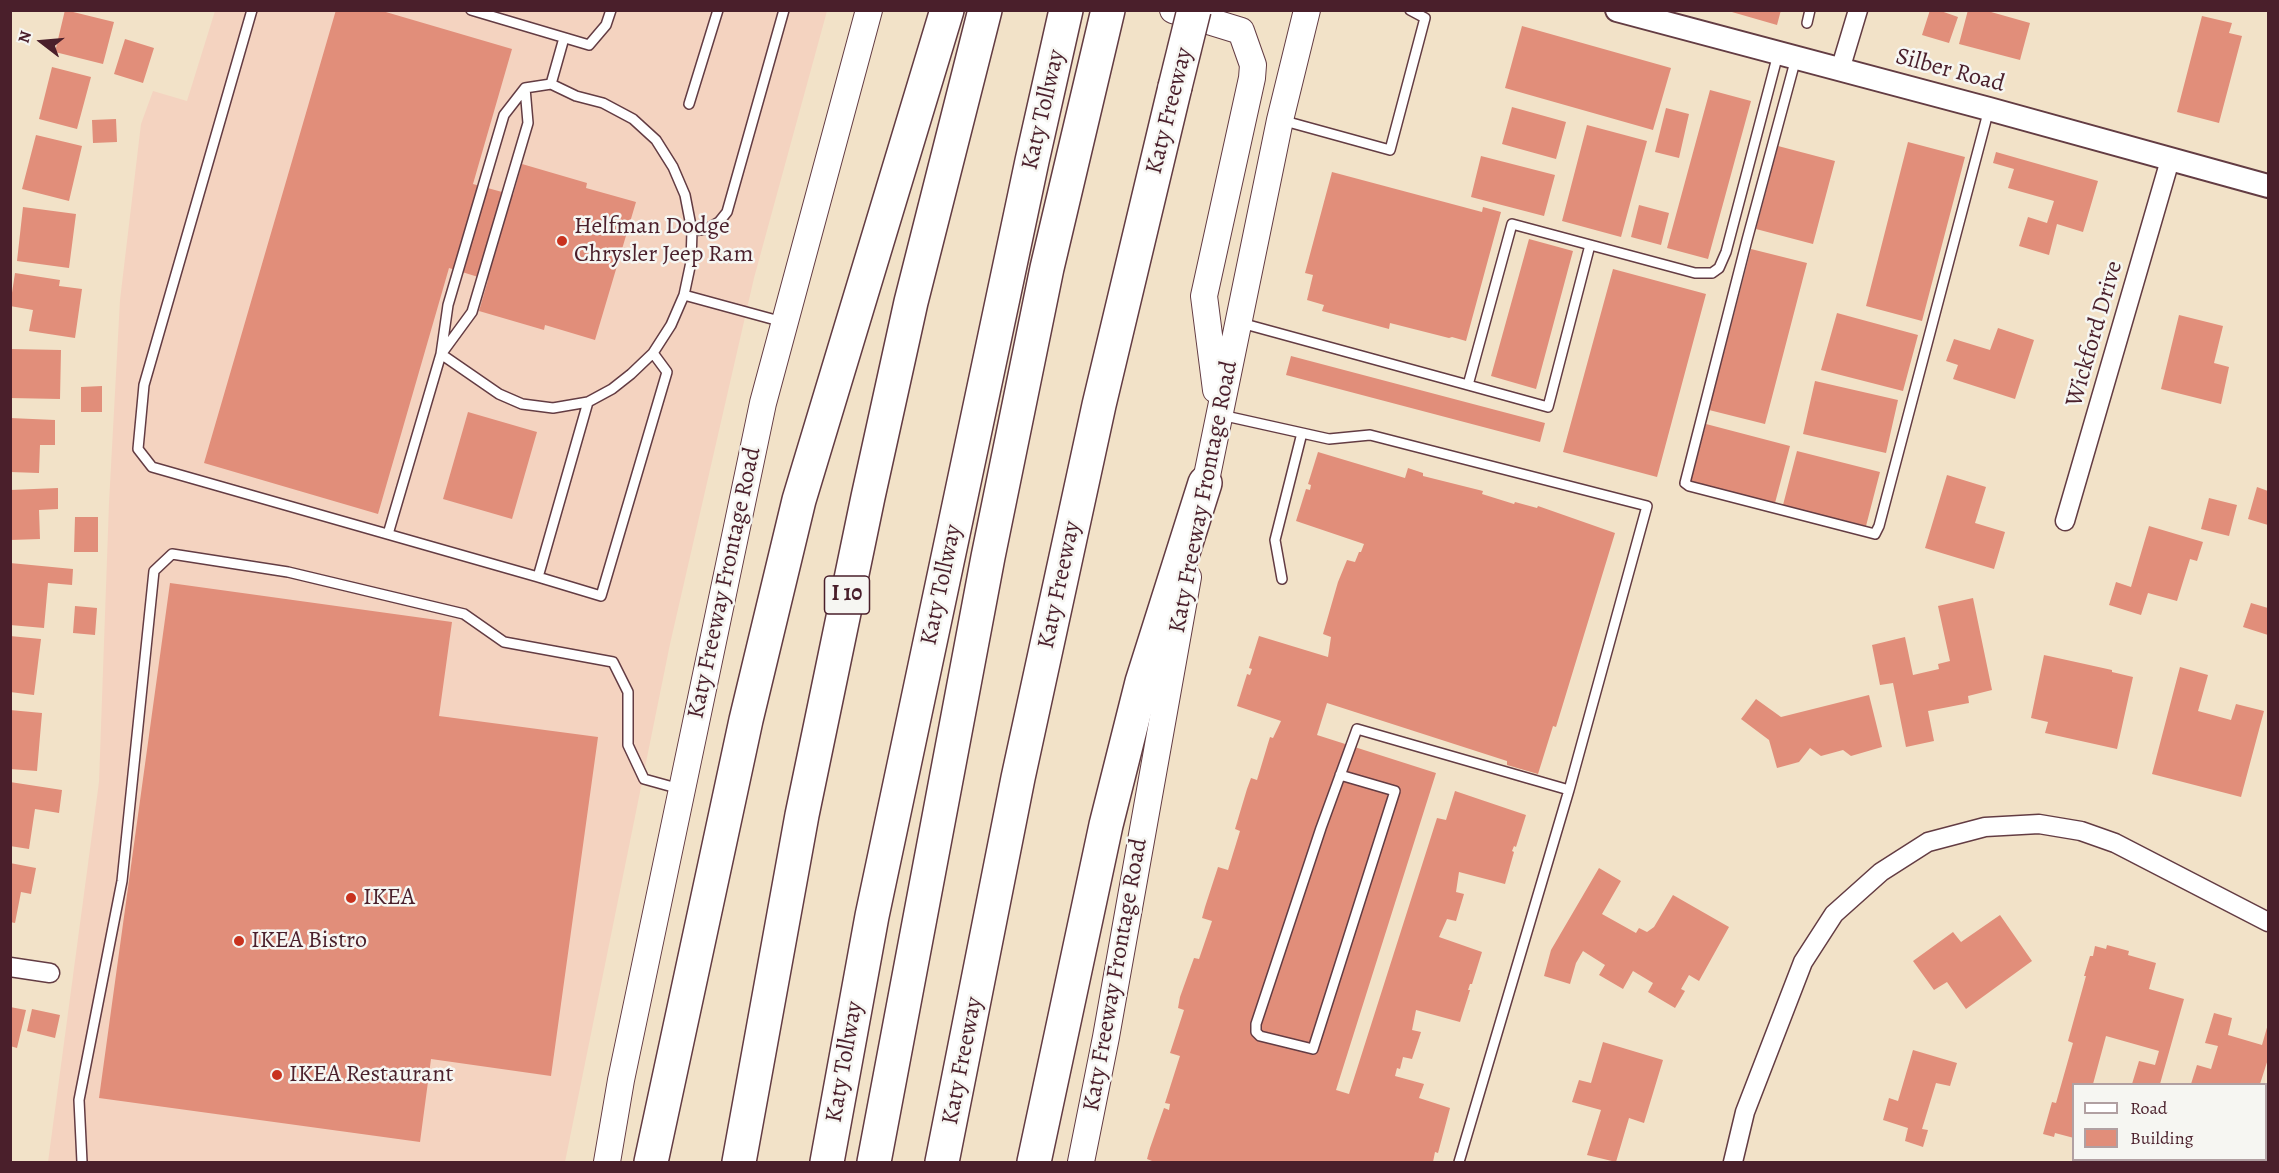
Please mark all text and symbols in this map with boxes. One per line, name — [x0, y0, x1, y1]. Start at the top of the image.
north arrow — [12, 12, 72, 72]
text: N — [13, 28, 37, 46]
street label: Silber Road — [1892, 43, 2008, 99]
street label: Katy Freeway — [1140, 45, 1200, 177]
street label: Katy Tollway — [1016, 47, 1072, 173]
place label: Helfman Dodge Chrysler Jeep Ram — [574, 213, 753, 269]
marker: Helfman Dodge Chrysler Jeep Ram — [555, 234, 569, 248]
street label: Wickford Drive — [2060, 258, 2130, 410]
street label: Katy Freeway Frontage Road — [1163, 358, 1245, 636]
street label: Katy Freeway Frontage Road — [682, 445, 768, 721]
street label: Katy Freeway — [1032, 519, 1088, 651]
street label: Katy Tollway — [915, 522, 969, 648]
road number: I 10 — [824, 576, 870, 614]
street label: Katy Freeway Frontage Road — [1078, 836, 1154, 1114]
place label: IKEA — [363, 884, 415, 912]
marker: IKEA — [344, 891, 358, 905]
place label: IKEA Bistro — [251, 927, 367, 955]
marker: IKEA Bistro — [232, 934, 246, 948]
street label: Katy Freeway — [936, 995, 990, 1127]
street label: Katy Tollway — [820, 999, 870, 1125]
place label: IKEA Restaurant — [289, 1061, 453, 1089]
marker: IKEA Restaurant — [270, 1068, 284, 1082]
legend — [2072, 1083, 2267, 1161]
text: Road — [2130, 1096, 2167, 1120]
text: Building — [2130, 1126, 2194, 1150]

